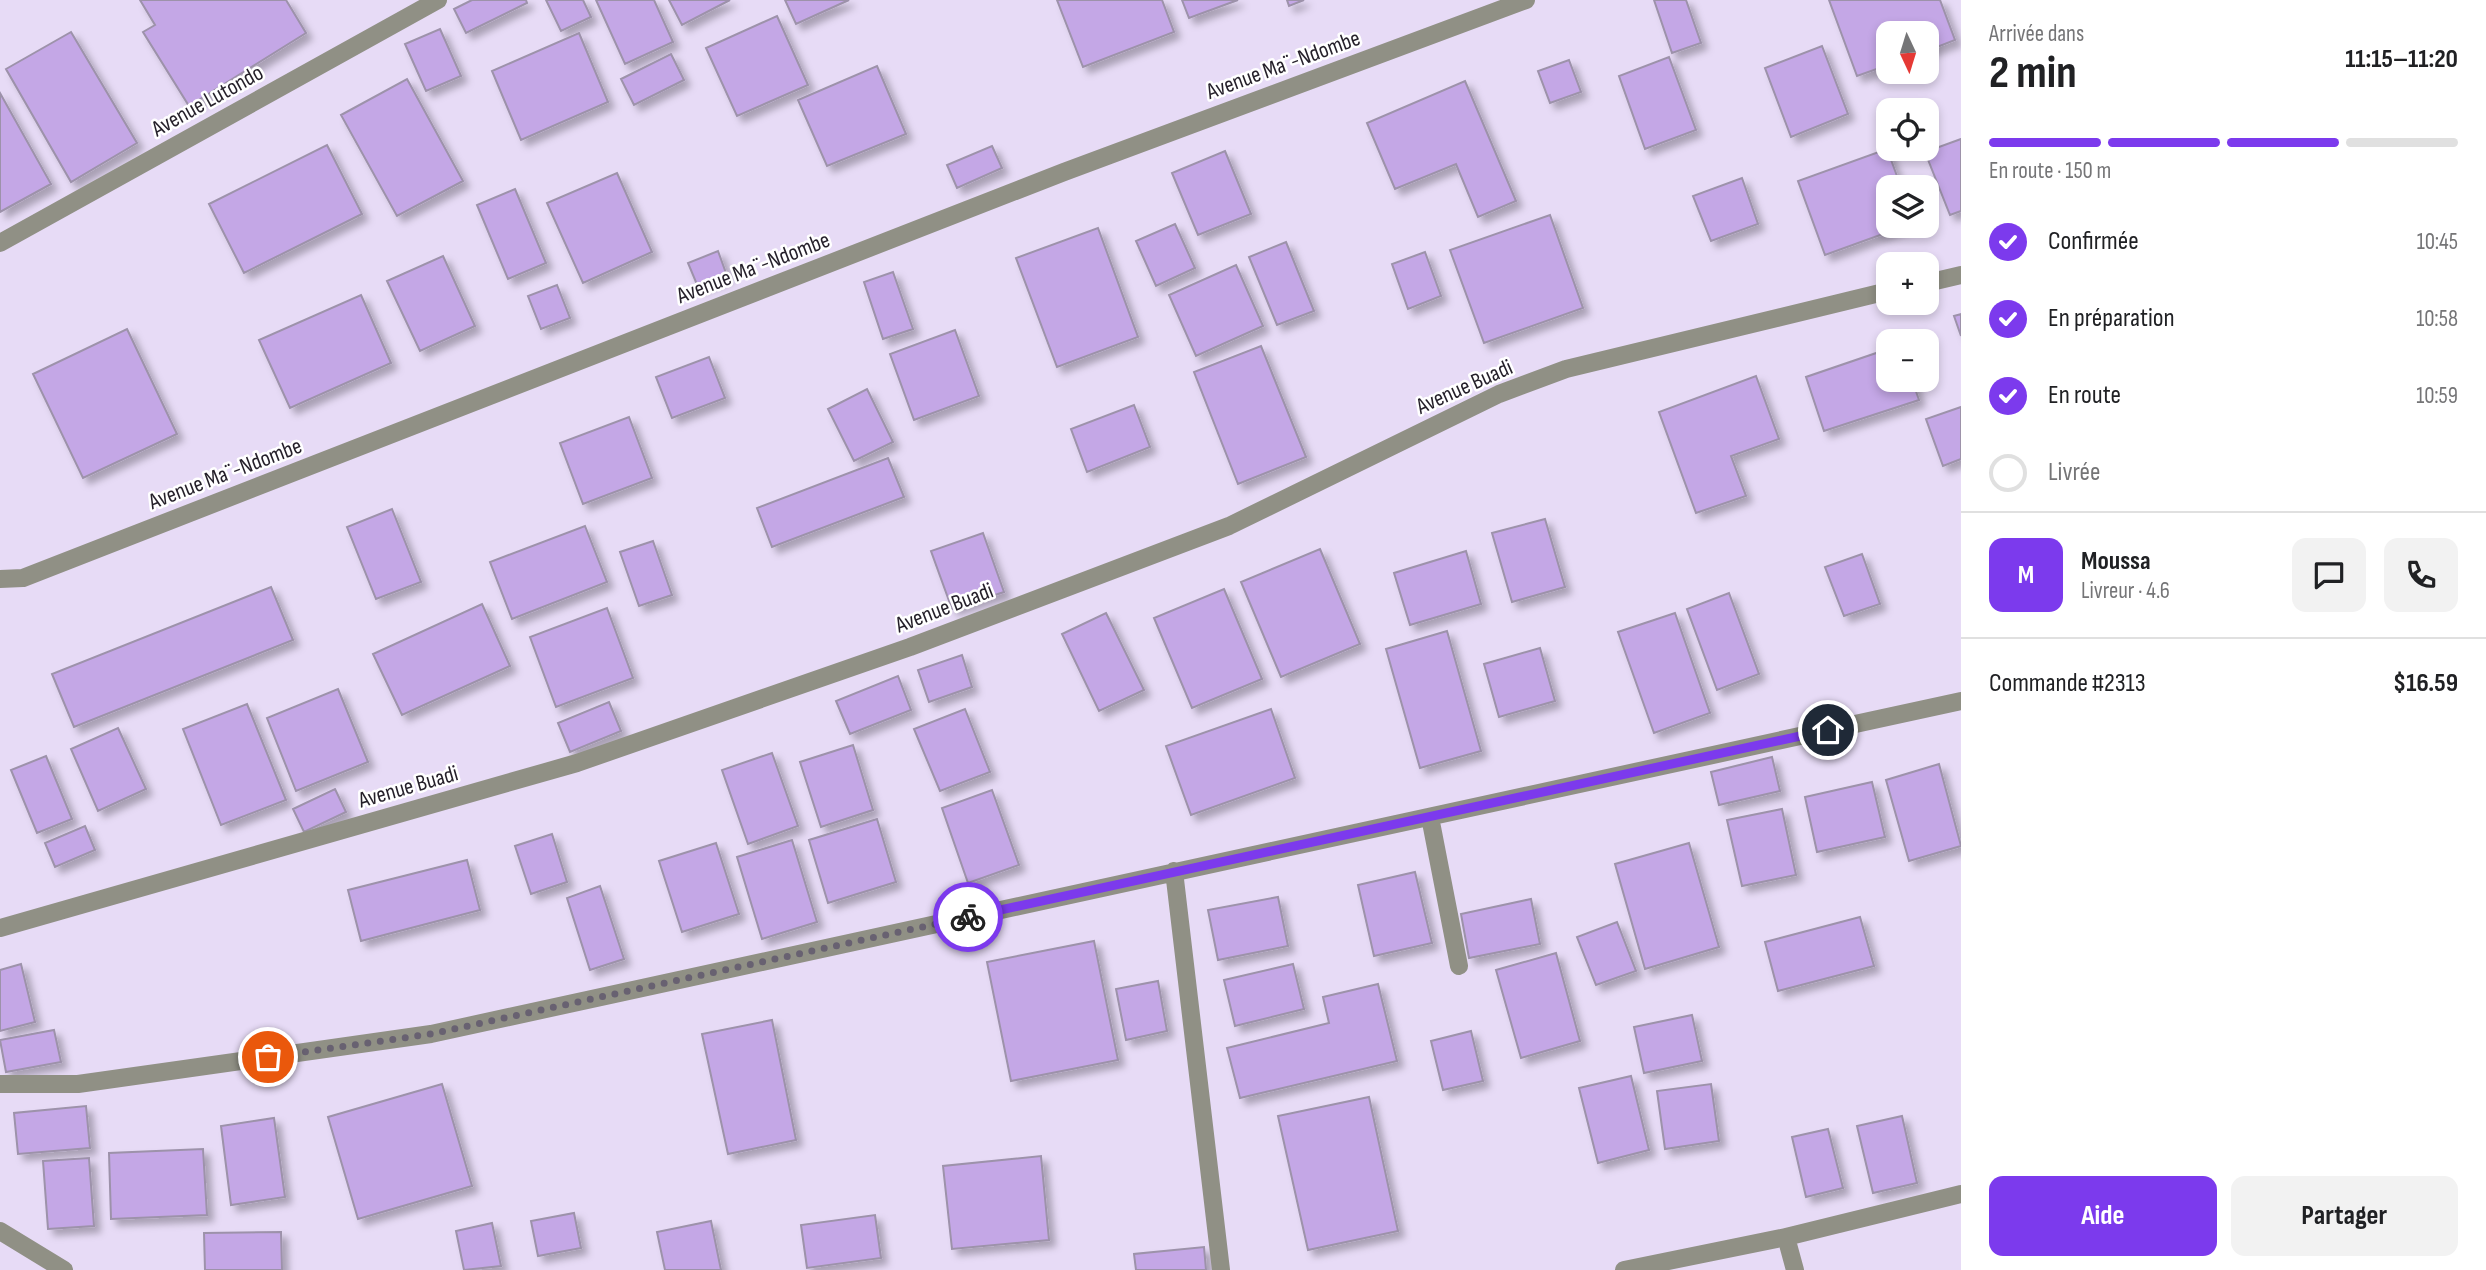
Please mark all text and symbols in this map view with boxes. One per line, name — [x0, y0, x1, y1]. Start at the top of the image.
text: Arrivée dans — [1989, 20, 2084, 48]
north arrow — [1876, 21, 1939, 84]
map controls — [1876, 21, 1939, 392]
street label: Avenue Ma¨-Ndombe — [1202, 24, 1364, 106]
text: 11:15–11:20 — [2345, 44, 2458, 75]
text: 2 min — [1989, 46, 2077, 101]
street label: Avenue Lutondo — [146, 59, 268, 144]
button: locate — [1876, 98, 1939, 161]
text: En route · 150 m — [1989, 157, 2111, 185]
button: layers — [1876, 175, 1939, 238]
icon: check — [1989, 223, 2027, 261]
street label: Avenue Ma¨-Ndombe — [672, 226, 834, 310]
text: Confirmée — [2048, 226, 2139, 257]
text: 10:45 — [2417, 228, 2458, 256]
button: + — [1876, 252, 1939, 315]
icon: check — [1989, 300, 2027, 338]
text: En préparation — [2048, 303, 2175, 334]
text: 10:58 — [2416, 305, 2458, 333]
button: − — [1876, 329, 1939, 392]
street label: Avenue Buadi — [1411, 353, 1517, 421]
icon: check — [1989, 377, 2027, 415]
text: En route — [2048, 380, 2121, 411]
text: 10:59 — [2416, 382, 2458, 410]
street label: Avenue Ma¨-Ndombe — [144, 432, 306, 516]
text: Livrée — [2048, 457, 2100, 488]
button: chat — [2292, 538, 2366, 612]
button: phone — [2384, 538, 2458, 612]
text: Moussa — [2081, 546, 2151, 577]
text: M — [2018, 560, 2034, 591]
street label: Avenue Buadi — [891, 577, 997, 640]
text: Livreur · 4.6 — [2081, 577, 2170, 605]
text: Commande #2313 — [1989, 668, 2146, 699]
text: $16.59 — [2393, 668, 2458, 699]
pin — [1798, 700, 1858, 760]
icon: home — [1809, 711, 1847, 749]
street label: Avenue Buadi — [354, 759, 461, 815]
courier — [933, 882, 1003, 952]
icon: bike — [949, 898, 987, 936]
pin — [238, 1027, 298, 1087]
icon: bag — [249, 1038, 287, 1076]
button: Aide — [1989, 1176, 2217, 1256]
button: Partager — [2231, 1176, 2458, 1256]

